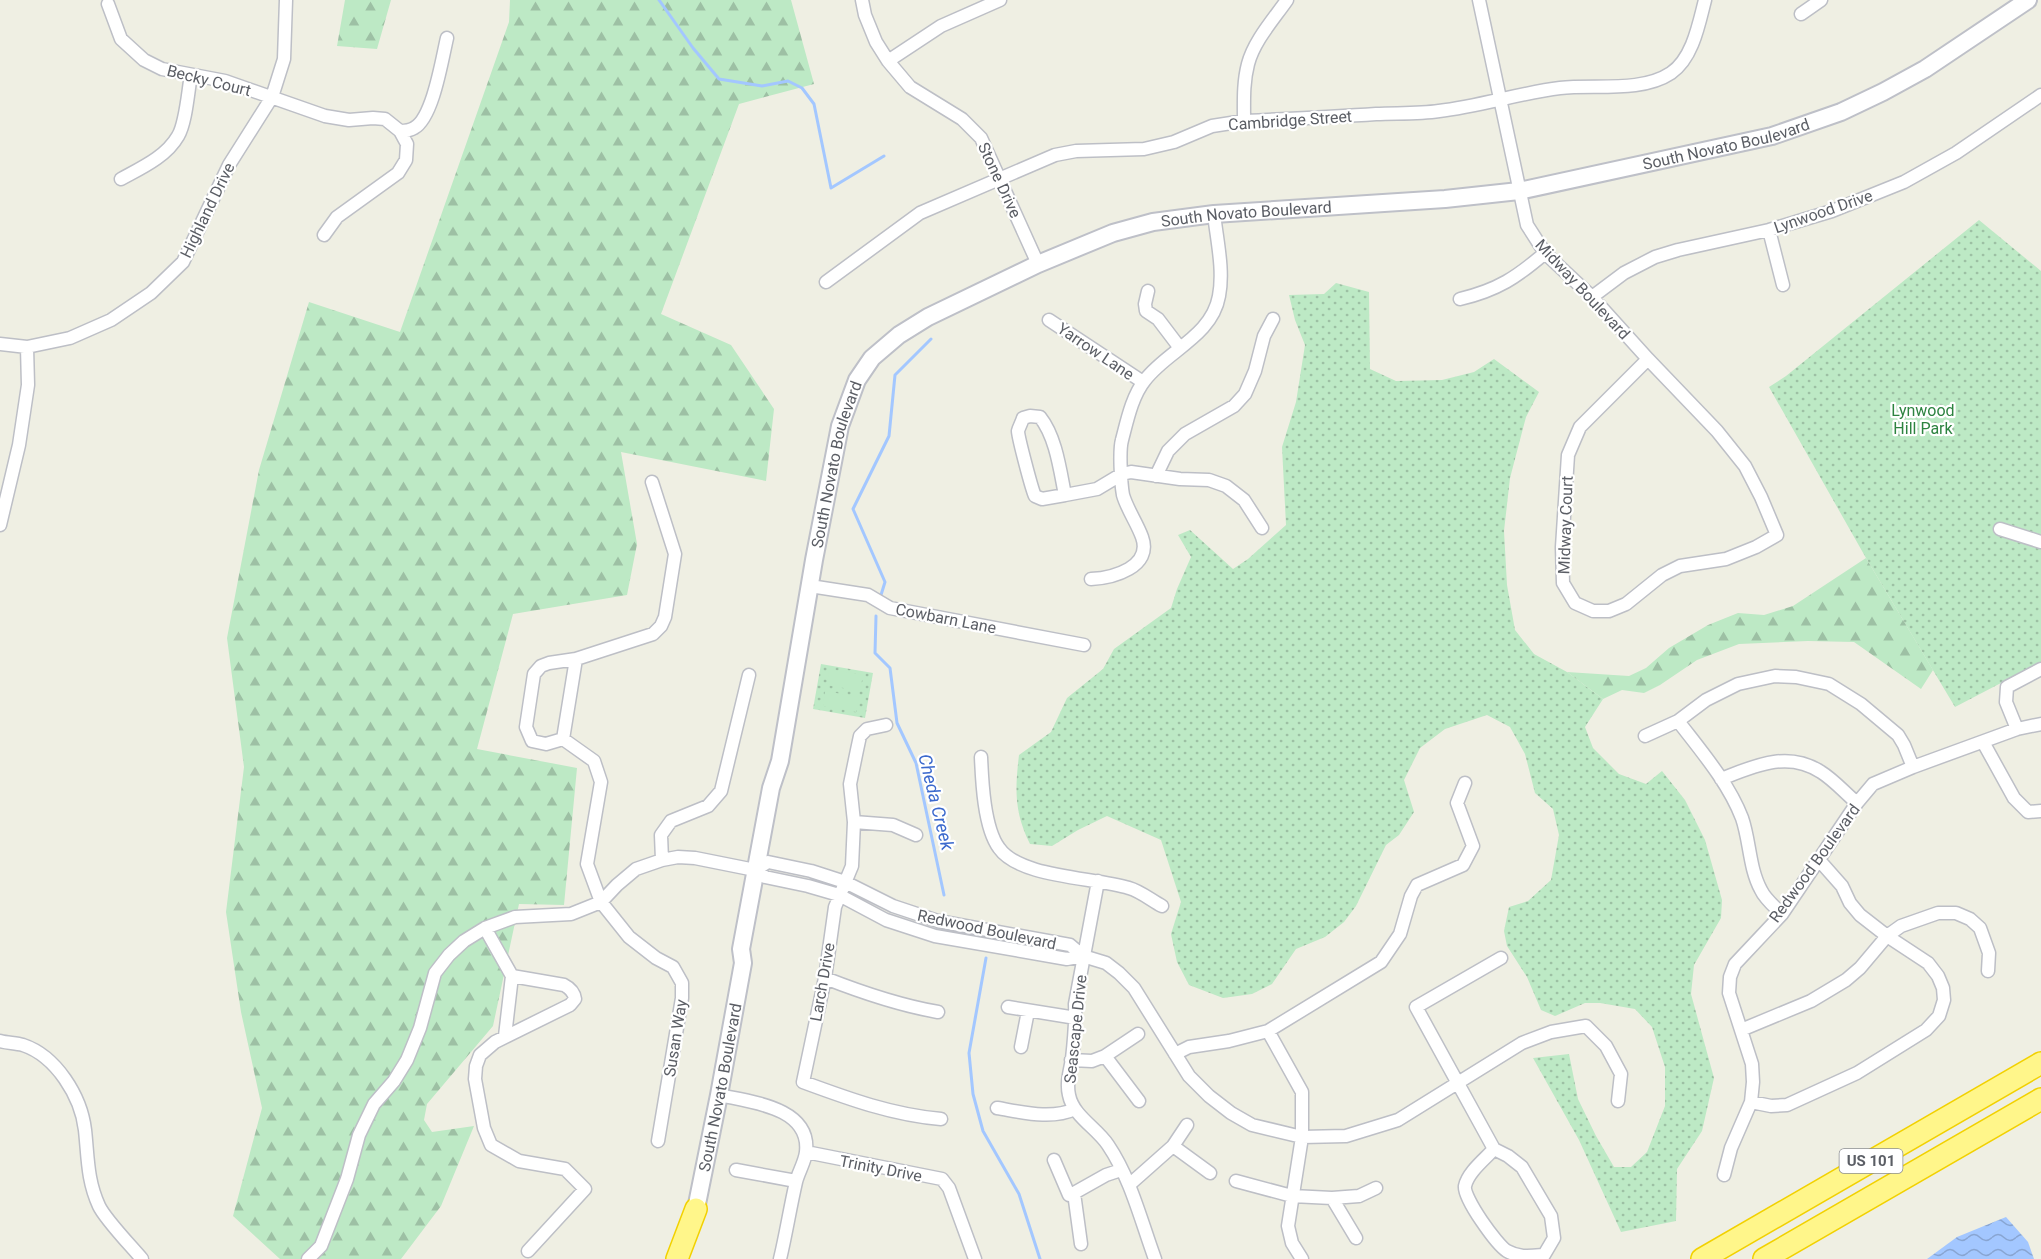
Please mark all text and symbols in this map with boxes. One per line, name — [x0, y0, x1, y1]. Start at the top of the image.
street label: Becky Court — [165, 61, 253, 100]
street label: Cambridge Street — [1227, 107, 1353, 134]
street label: South Novato Boulevard — [1641, 115, 1812, 174]
street label: Stone Drive — [974, 140, 1025, 221]
street label: Highland Drive — [176, 160, 239, 261]
street label: Lynwood Drive — [1771, 186, 1875, 237]
street label: South Novato Boulevard — [1160, 197, 1332, 231]
street label: Midway Boulevard — [1531, 235, 1634, 343]
street label: Yarrow Lane — [1054, 319, 1138, 384]
street label: South Novato Boulevard — [808, 378, 866, 549]
park label: Lynwood Hill Park — [1891, 401, 1955, 438]
street label: Midway Court — [1554, 475, 1577, 575]
street label: Cowbarn Lane — [894, 599, 998, 638]
water label: Cheda Creek — [914, 752, 959, 853]
street label: Redwood Boulevard — [1765, 800, 1864, 926]
street label: Redwood Boulevard — [916, 905, 1058, 953]
street label: Larch Drive — [806, 941, 839, 1023]
street label: Seascape Drive — [1060, 974, 1091, 1084]
street label: Susan Way — [660, 998, 691, 1078]
street label: South Novato Boulevard — [695, 1002, 746, 1173]
road number: US 101 — [1840, 1149, 1902, 1173]
street label: Trinity Drive — [838, 1151, 924, 1186]

